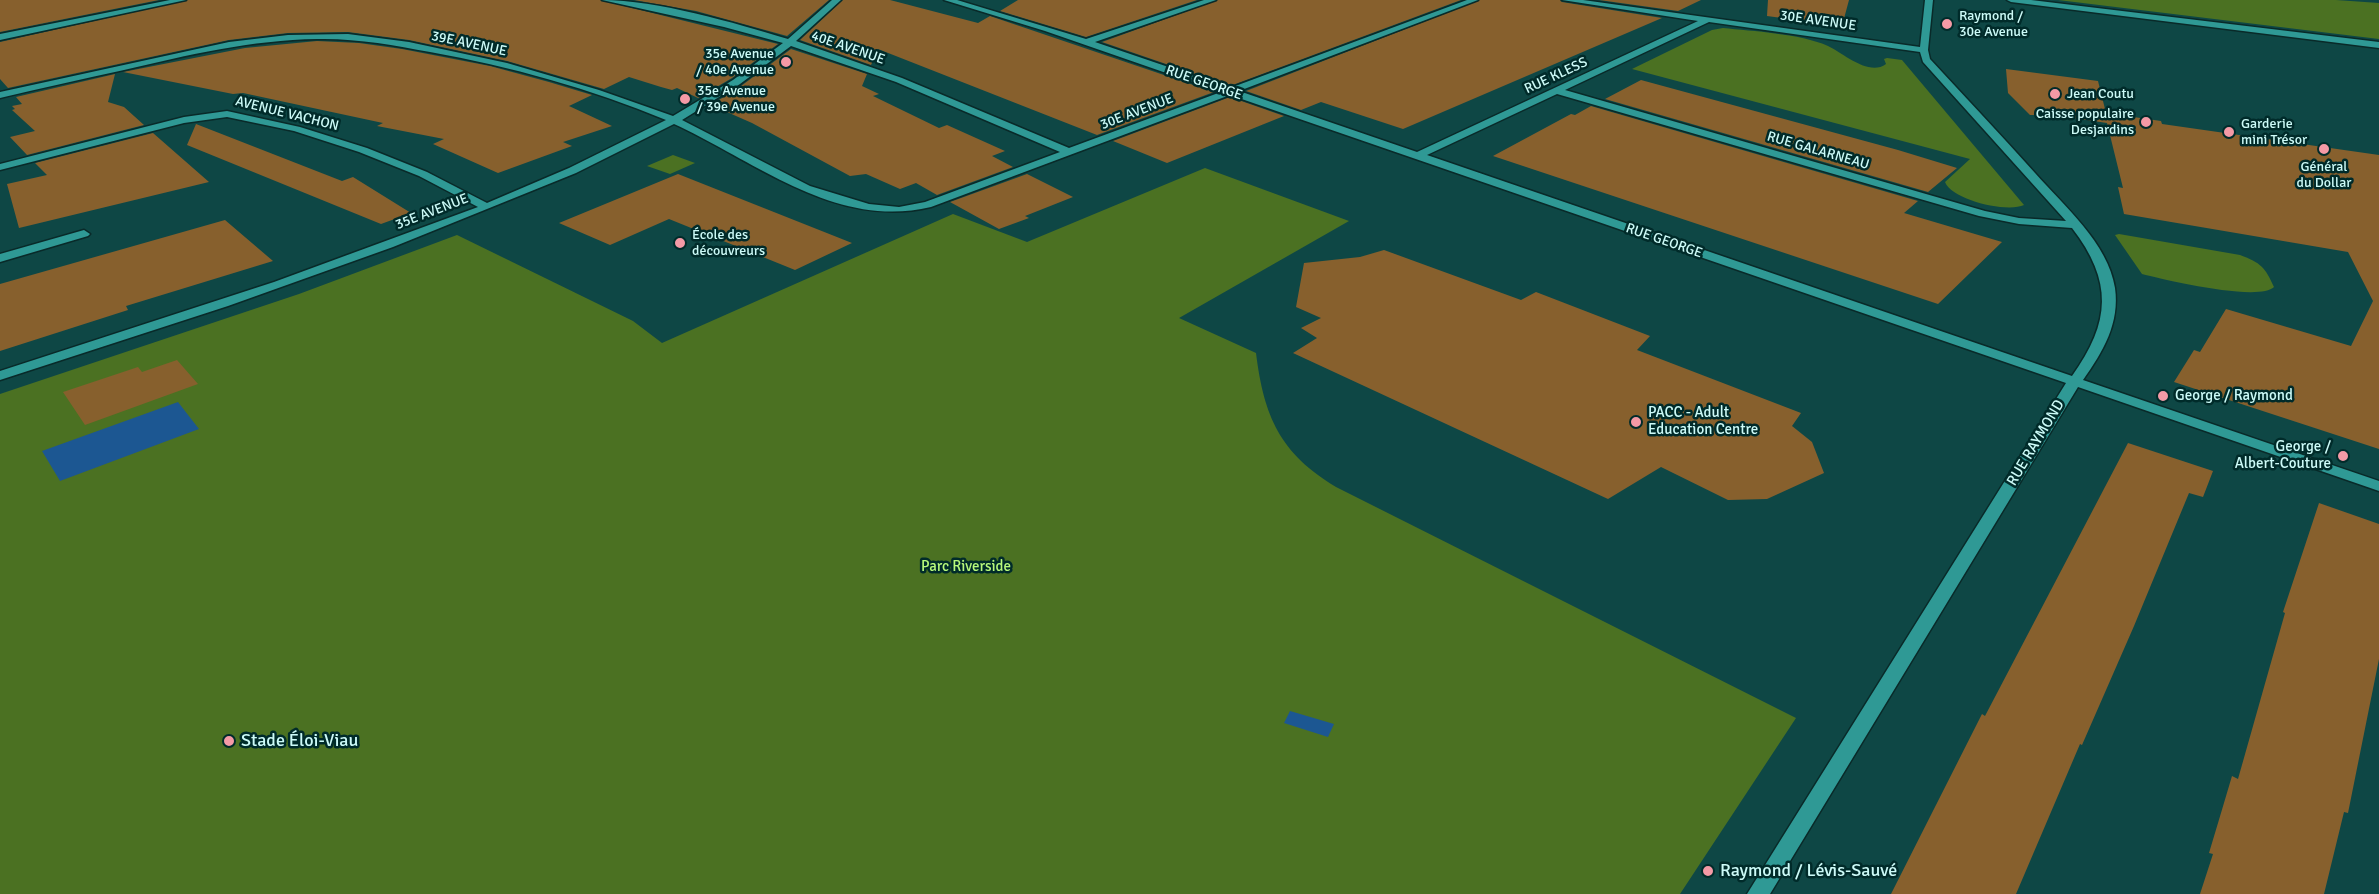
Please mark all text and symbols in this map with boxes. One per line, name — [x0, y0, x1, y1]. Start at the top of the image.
street label: 30E AVENUE — [1779, 7, 1857, 35]
place label: Raymond / 30e Avenue — [1959, 8, 2028, 40]
marker: Raymond / 30e Avenue — [1940, 17, 1954, 31]
street label: 39E AVENUE — [430, 28, 508, 60]
street label: 40E AVENUE — [809, 28, 887, 68]
place label: 35e Avenue / 40e Avenue — [696, 46, 774, 78]
street label: RUE KLESS — [1522, 54, 1590, 98]
marker: 35e Avenue / 40e Avenue — [779, 55, 793, 69]
street label: RUE GEORGE — [1164, 62, 1244, 104]
place label: 35e Avenue / 39e Avenue — [697, 83, 775, 116]
place label: Jean Coutu — [2067, 86, 2134, 102]
marker: Jean Coutu — [2048, 87, 2062, 101]
street label: 30E AVENUE — [1098, 90, 1176, 134]
marker: 35e Avenue / 39e Avenue — [678, 92, 692, 106]
street label: AVENUE VACHON — [234, 93, 340, 135]
place label: Caisse populaire Desjardins — [2036, 106, 2134, 138]
marker: Caisse populaire Desjardins — [2139, 115, 2153, 129]
place label: Garderie mini Trésor — [2241, 116, 2307, 148]
marker: Garderie mini Trésor — [2222, 125, 2236, 139]
street label: RUE GALARNEAU — [1765, 128, 1871, 174]
marker: Général du Dollar — [2317, 142, 2331, 156]
place label: Général du Dollar — [2297, 159, 2351, 192]
street label: 35E AVENUE — [393, 190, 471, 234]
street label: RUE GEORGE — [1624, 220, 1704, 262]
place label: École des découvreurs — [692, 227, 765, 260]
marker: École des découvreurs — [673, 236, 687, 250]
place label: George / Raymond — [2175, 387, 2293, 405]
marker: George / Raymond — [2156, 389, 2170, 403]
street label: RUE RAYMOND — [2003, 397, 2069, 489]
place label: PACC - Adult Education Centre — [1648, 404, 1758, 439]
marker: PACC - Adult Education Centre — [1629, 415, 1643, 429]
place label: George / Albert-Couture — [2235, 438, 2331, 473]
marker: George / Albert-Couture — [2336, 449, 2350, 463]
park label: Parc Riverside — [921, 558, 1011, 576]
place label: Stade Éloi-Viau — [241, 730, 358, 752]
marker: Stade Éloi-Viau — [222, 734, 236, 748]
place label: Raymond / Lévis-Sauvé — [1720, 860, 1897, 882]
marker: Raymond / Lévis-Sauvé — [1701, 864, 1715, 878]

